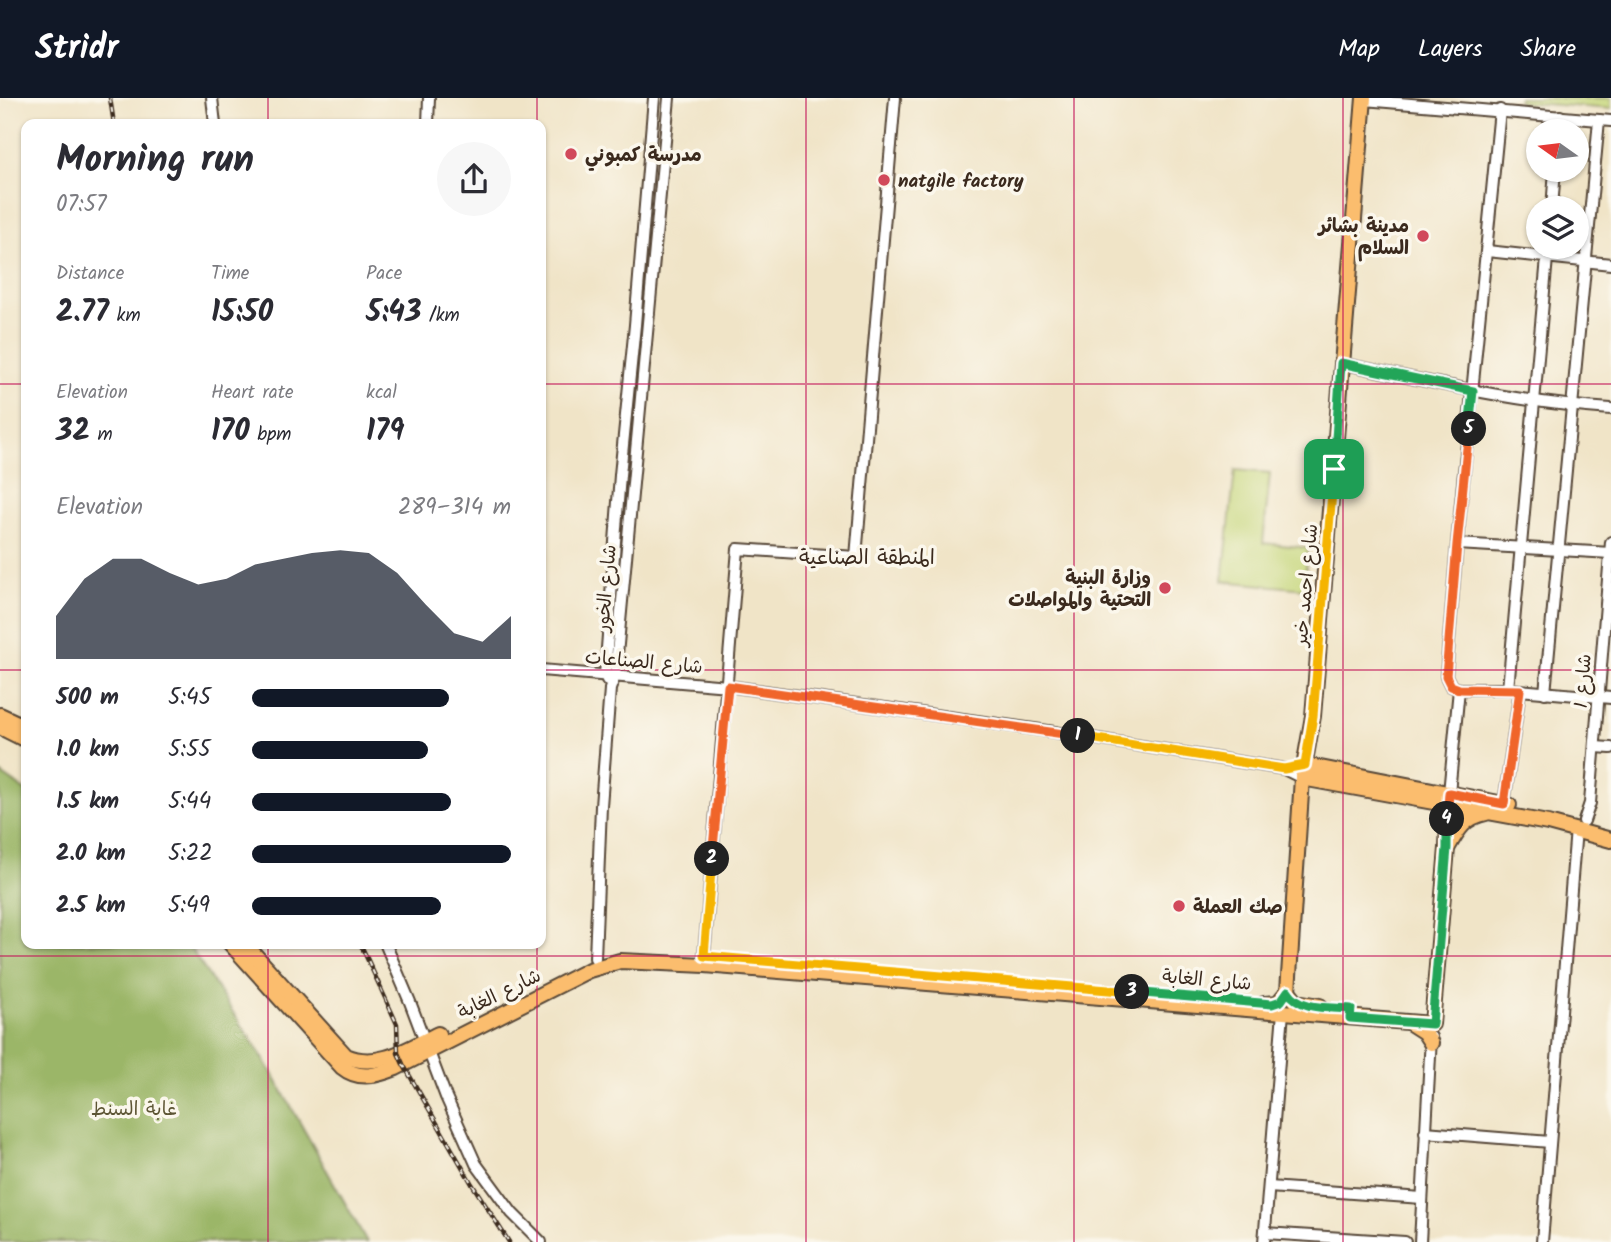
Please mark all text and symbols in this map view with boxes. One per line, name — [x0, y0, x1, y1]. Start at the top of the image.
text: Stridr — [35, 23, 118, 76]
text: Map — [1338, 30, 1380, 69]
text: Layers — [1418, 30, 1482, 69]
text: Share — [1520, 30, 1576, 69]
north arrow — [1526, 119, 1589, 182]
map controls — [1526, 119, 1589, 259]
text: Morning run — [56, 131, 254, 191]
place label: مدرسة كمبوني — [585, 141, 702, 171]
button: share — [437, 142, 511, 216]
marker: مدرسة كمبوني — [563, 146, 579, 162]
place label: natgile factory — [898, 167, 1024, 197]
marker: natgile factory — [876, 172, 892, 188]
text: 07:57 — [56, 187, 107, 223]
button: layers — [1526, 196, 1589, 259]
place label: مدينة بشائر السلام — [1317, 212, 1409, 264]
marker: مدينة بشائر السلام — [1415, 228, 1431, 244]
text: Distance — [56, 259, 124, 289]
text: Time — [211, 259, 249, 289]
text: Pace — [366, 259, 402, 289]
text: 2.77 — [56, 289, 109, 337]
text: 15:50 — [211, 289, 273, 337]
text: 5:43 — [366, 289, 421, 337]
text: km — [109, 301, 141, 331]
text: /km — [421, 301, 460, 331]
text: Elevation — [56, 378, 128, 408]
text: Heart rate — [211, 378, 294, 408]
text: kcal — [366, 378, 397, 408]
text: 32 — [56, 408, 90, 456]
text: 170 — [211, 408, 250, 456]
text: 179 — [366, 408, 404, 456]
pin: 5 — [1452, 412, 1486, 446]
text: 5 — [1464, 413, 1473, 443]
text: m — [90, 420, 113, 450]
text: bpm — [250, 420, 291, 450]
pin — [1304, 439, 1364, 499]
icon: arrive — [1315, 450, 1353, 488]
text: Elevation — [56, 490, 143, 526]
text: 289–314 m — [398, 490, 511, 526]
street label: شارع احمد خير — [1287, 523, 1327, 650]
district label: المنطقة الصناعية — [799, 542, 935, 575]
street label: شارع الخور — [588, 543, 626, 635]
place label: وزارة البنية التحتية والمواصلات — [1008, 564, 1151, 616]
marker: وزارة البنية التحتية والمواصلات — [1157, 580, 1173, 596]
street label: شارع الصناعات — [584, 643, 704, 683]
street label: شارع 1 — [1567, 653, 1601, 709]
text: 500 m — [56, 680, 119, 716]
text: 5:45 — [168, 680, 211, 716]
pin: 1 — [1060, 718, 1096, 754]
text: 1 — [1075, 720, 1080, 750]
text: 1.0 km — [56, 732, 119, 768]
text: 5:55 — [168, 732, 211, 768]
text: 1.5 km — [56, 784, 119, 820]
text: 5:44 — [168, 784, 211, 820]
pin: 4 — [1430, 802, 1464, 836]
text: 4 — [1441, 803, 1452, 833]
text: 2.0 km — [56, 836, 126, 872]
text: 5:22 — [168, 836, 213, 872]
pin: 2 — [694, 842, 730, 876]
text: 2 — [706, 843, 717, 873]
text: 2.5 km — [56, 888, 126, 924]
text: 5:49 — [168, 888, 210, 924]
place label: صك العملة — [1193, 893, 1283, 923]
marker: صك العملة — [1171, 898, 1187, 914]
street label: شارع الغابة — [453, 962, 547, 1028]
street label: شارع الغابة — [1161, 962, 1253, 1000]
pin: 3 — [1114, 974, 1150, 1010]
text: 3 — [1126, 976, 1137, 1006]
park label: غابة السنط — [91, 1095, 177, 1125]

